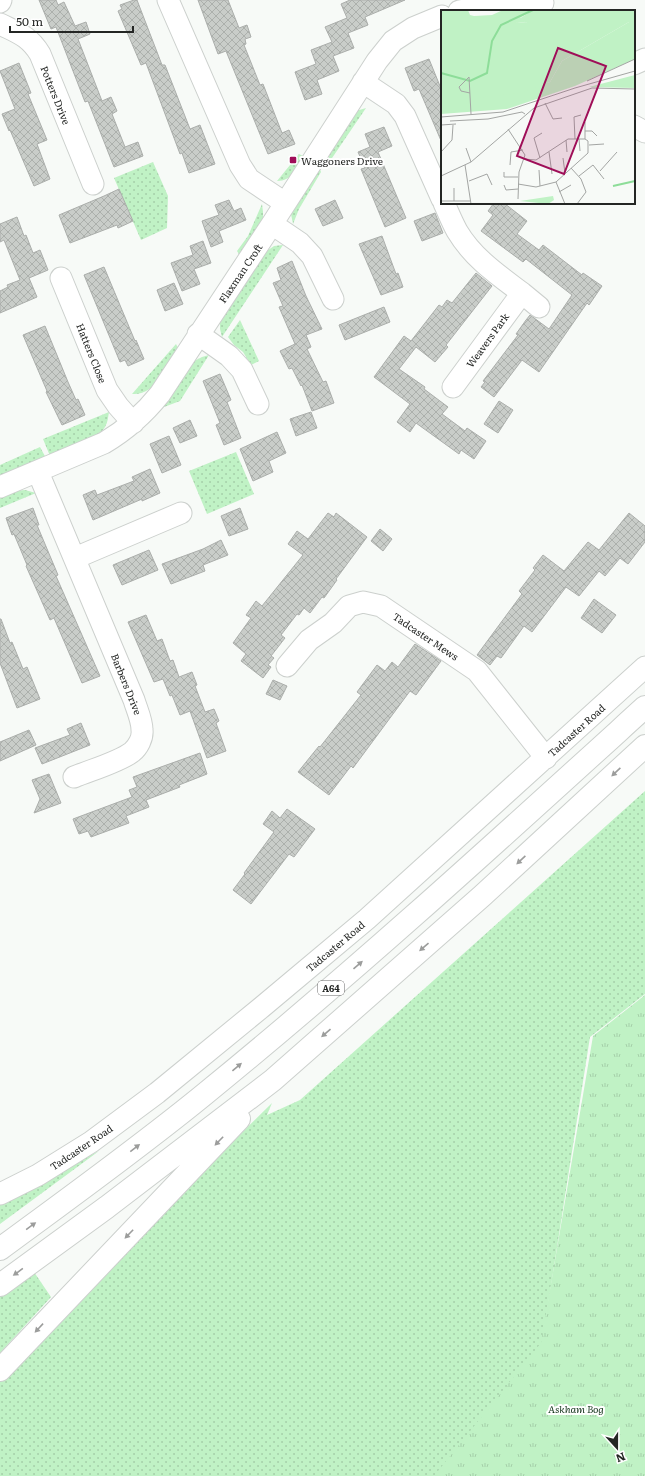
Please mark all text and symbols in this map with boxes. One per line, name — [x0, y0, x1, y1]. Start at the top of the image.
scale bar — [10, 8, 133, 34]
inset map — [441, 10, 635, 204]
text: 50 m — [16, 12, 43, 30]
street label: Potters Drive — [37, 63, 75, 127]
place label: Waggoners Drive — [301, 153, 383, 168]
marker: Waggoners Drive — [288, 155, 298, 165]
street label: Flaxman Croft — [215, 240, 266, 306]
street label: Weavers Park — [462, 309, 512, 370]
street label: Hatters Close — [73, 321, 111, 385]
street label: Tadcaster Mews — [390, 608, 462, 664]
street label: Barbers Drive — [108, 651, 146, 717]
street label: Tadcaster Road — [544, 700, 608, 760]
one-way arrow — [611, 767, 621, 777]
one-way arrow — [515, 856, 526, 865]
street label: Tadcaster Road — [302, 917, 368, 975]
one-way arrow — [419, 942, 429, 952]
one-way arrow — [352, 961, 363, 970]
road number: A64 — [318, 981, 344, 995]
one-way arrow — [322, 1028, 331, 1037]
one-way arrow — [232, 1063, 242, 1072]
street label: Tadcaster Road — [47, 1120, 115, 1174]
one-way arrow — [214, 1136, 224, 1146]
one-way arrow — [130, 1144, 141, 1152]
one-way arrow — [26, 1222, 37, 1231]
one-way arrow — [124, 1229, 134, 1239]
one-way arrow — [13, 1268, 24, 1276]
one-way arrow — [34, 1323, 44, 1333]
park label: Askham Bog — [548, 1401, 604, 1416]
north arrow — [597, 1428, 637, 1468]
text: N — [614, 1449, 628, 1467]

